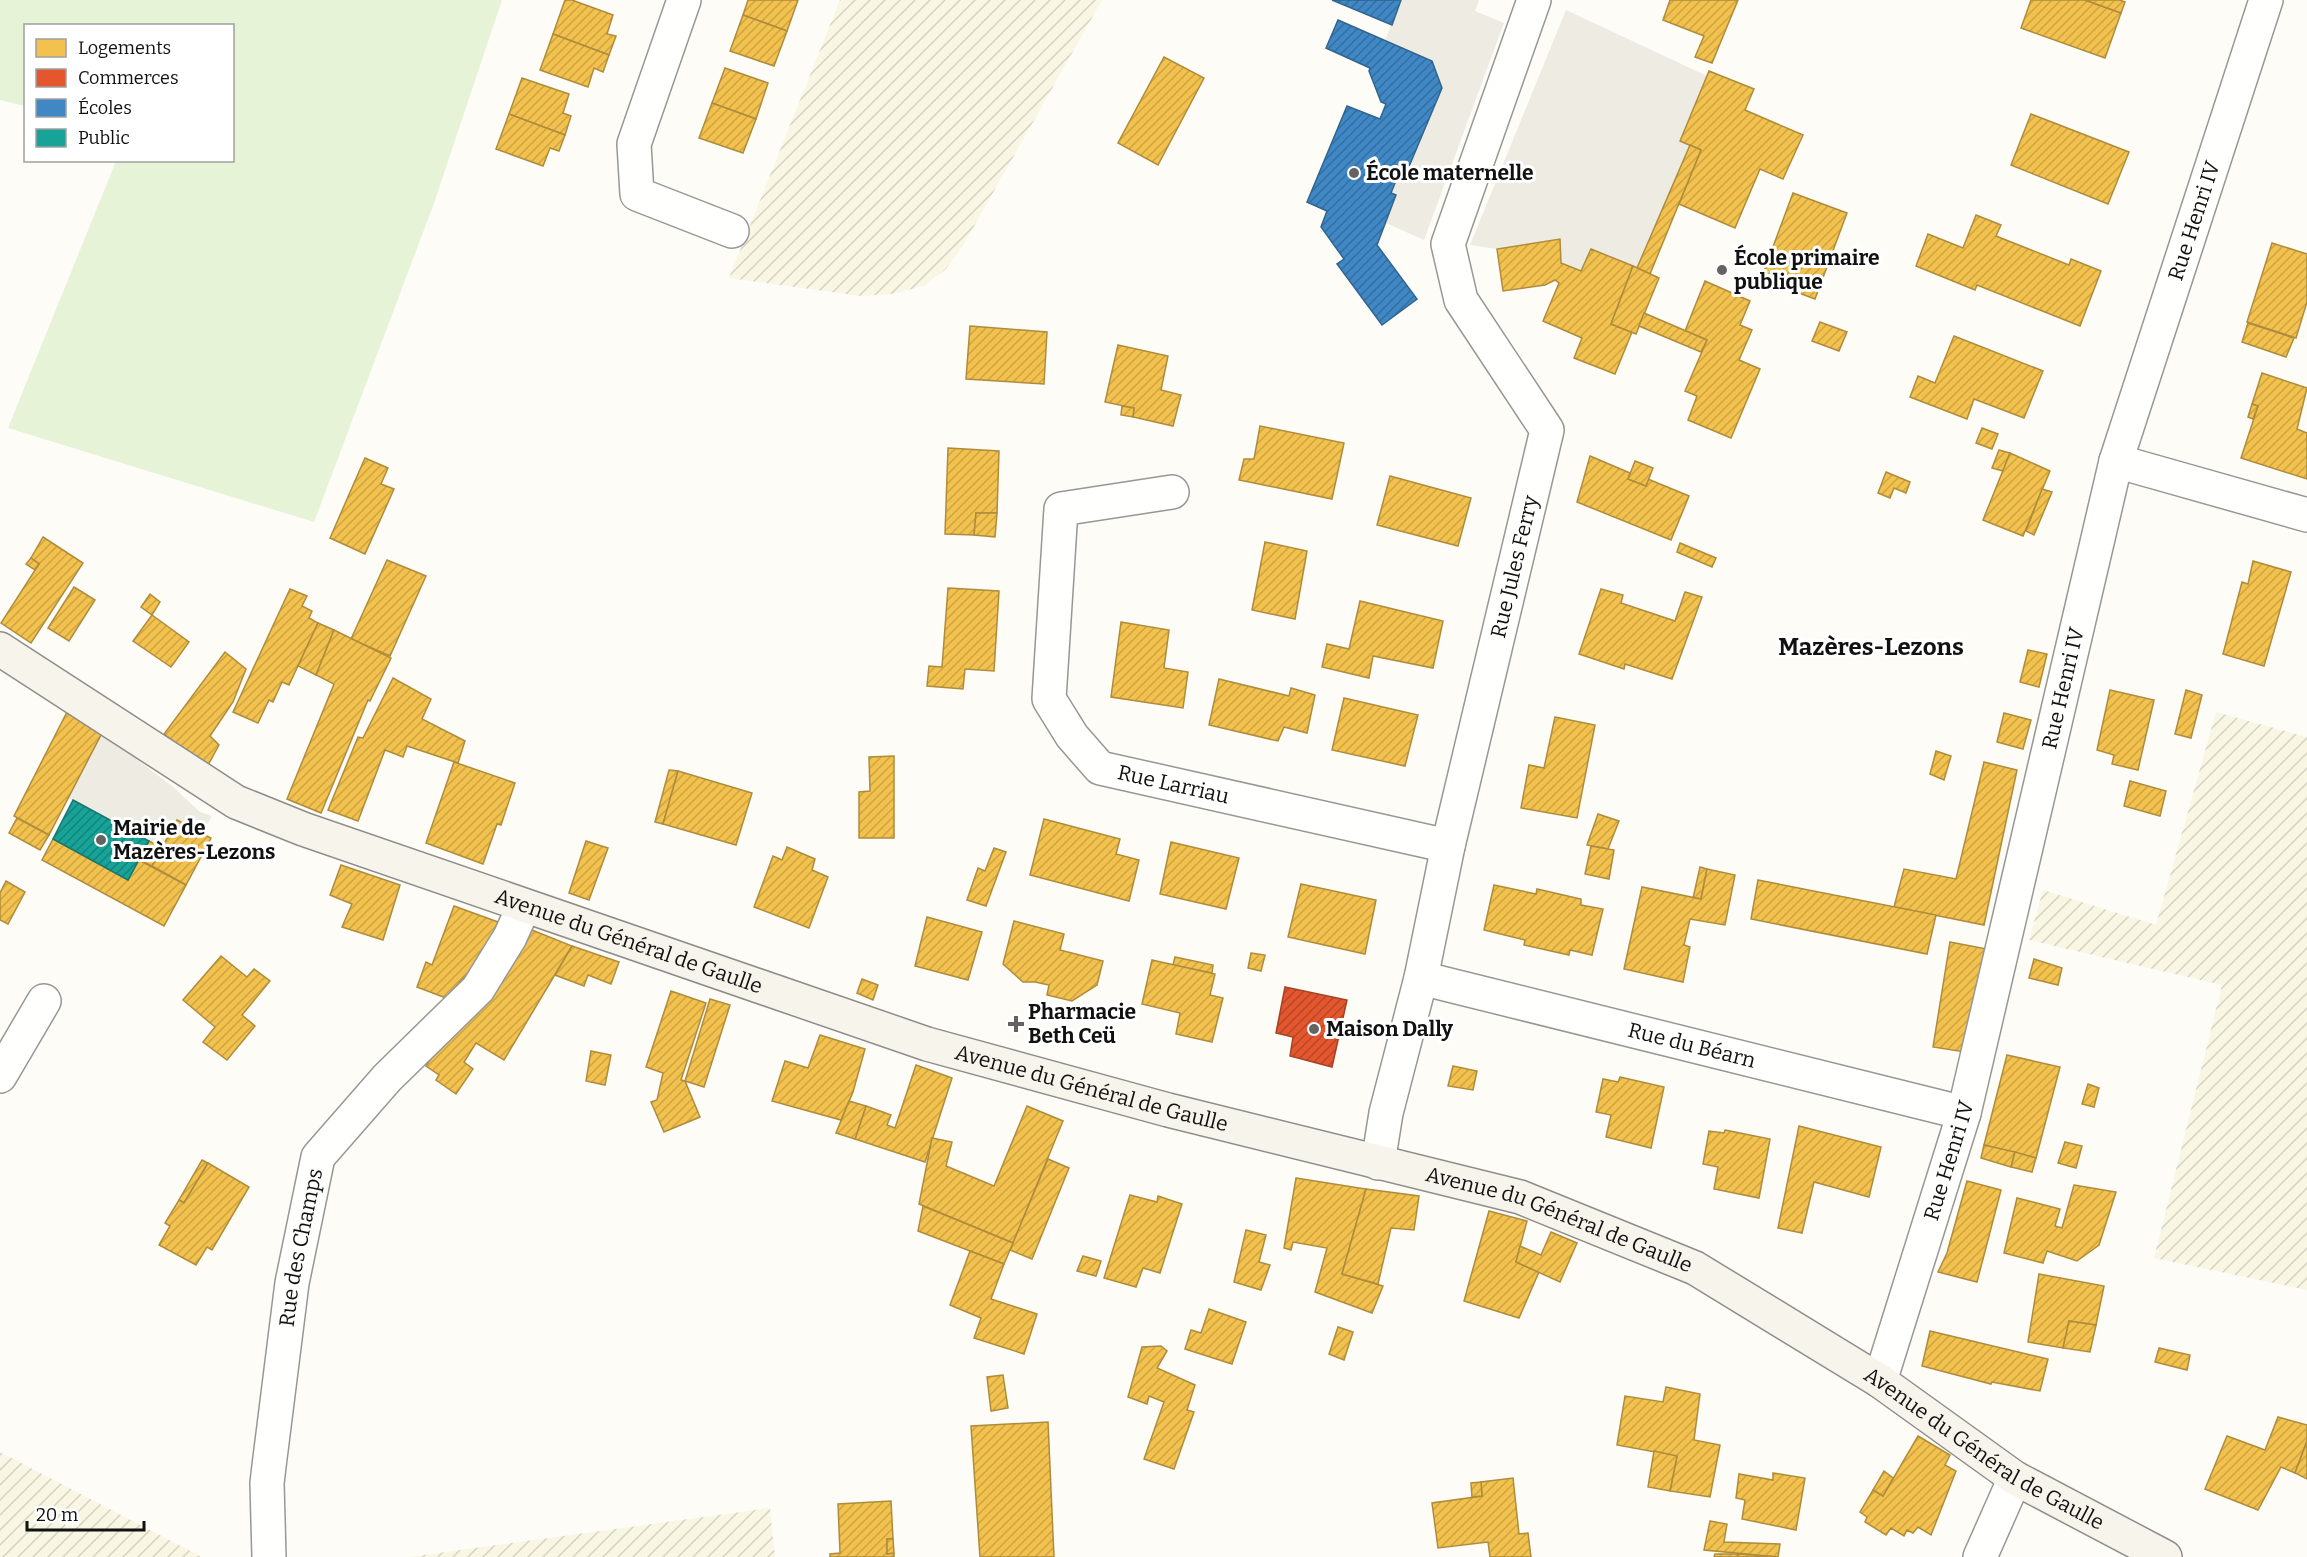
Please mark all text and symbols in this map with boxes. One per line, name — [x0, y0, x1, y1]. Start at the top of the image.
legend — [24, 24, 234, 162]
text: Logements — [78, 37, 171, 59]
text: Commerces — [78, 67, 179, 89]
text: Écoles — [78, 96, 132, 119]
text: Public — [78, 127, 130, 149]
street label: Rue Henri IV — [2163, 157, 2226, 284]
place label: École maternelle — [1366, 159, 1534, 186]
marker: École maternelle — [1347, 166, 1361, 180]
place label: École primaire publique — [1734, 244, 1880, 295]
marker: École primaire publique — [1715, 263, 1729, 277]
street label: Rue Jules Ferry — [1485, 492, 1544, 641]
street label: Rue Henri IV — [2036, 624, 2090, 752]
district label: Mazères-Lezons — [1778, 633, 1964, 661]
street label: Rue Larriau — [1115, 759, 1232, 810]
place label: Mairie de Mazères-Lezons — [113, 815, 275, 865]
marker: Mairie de Mazères-Lezons — [94, 833, 108, 847]
street label: Avenue du Général de Gaulle — [491, 883, 766, 999]
place label: Pharmacie Beth Ceü — [1028, 999, 1136, 1049]
place label: Maison Dally — [1326, 1016, 1453, 1042]
marker: Pharmacie Beth Ceü — [1009, 1017, 1023, 1031]
street label: Rue du Béarn — [1625, 1017, 1758, 1074]
marker: Maison Dally — [1307, 1022, 1321, 1036]
street label: Avenue du Général de Gaulle — [952, 1039, 1231, 1137]
street label: Rue Henri IV — [1918, 1098, 1980, 1224]
street label: Avenue du Général de Gaulle — [1423, 1161, 1696, 1279]
street label: Rue des Champs — [274, 1166, 328, 1328]
street label: Avenue du Général de Gaulle — [1859, 1361, 2109, 1536]
scale bar — [27, 1494, 144, 1532]
text: 20 m — [36, 1504, 78, 1526]

